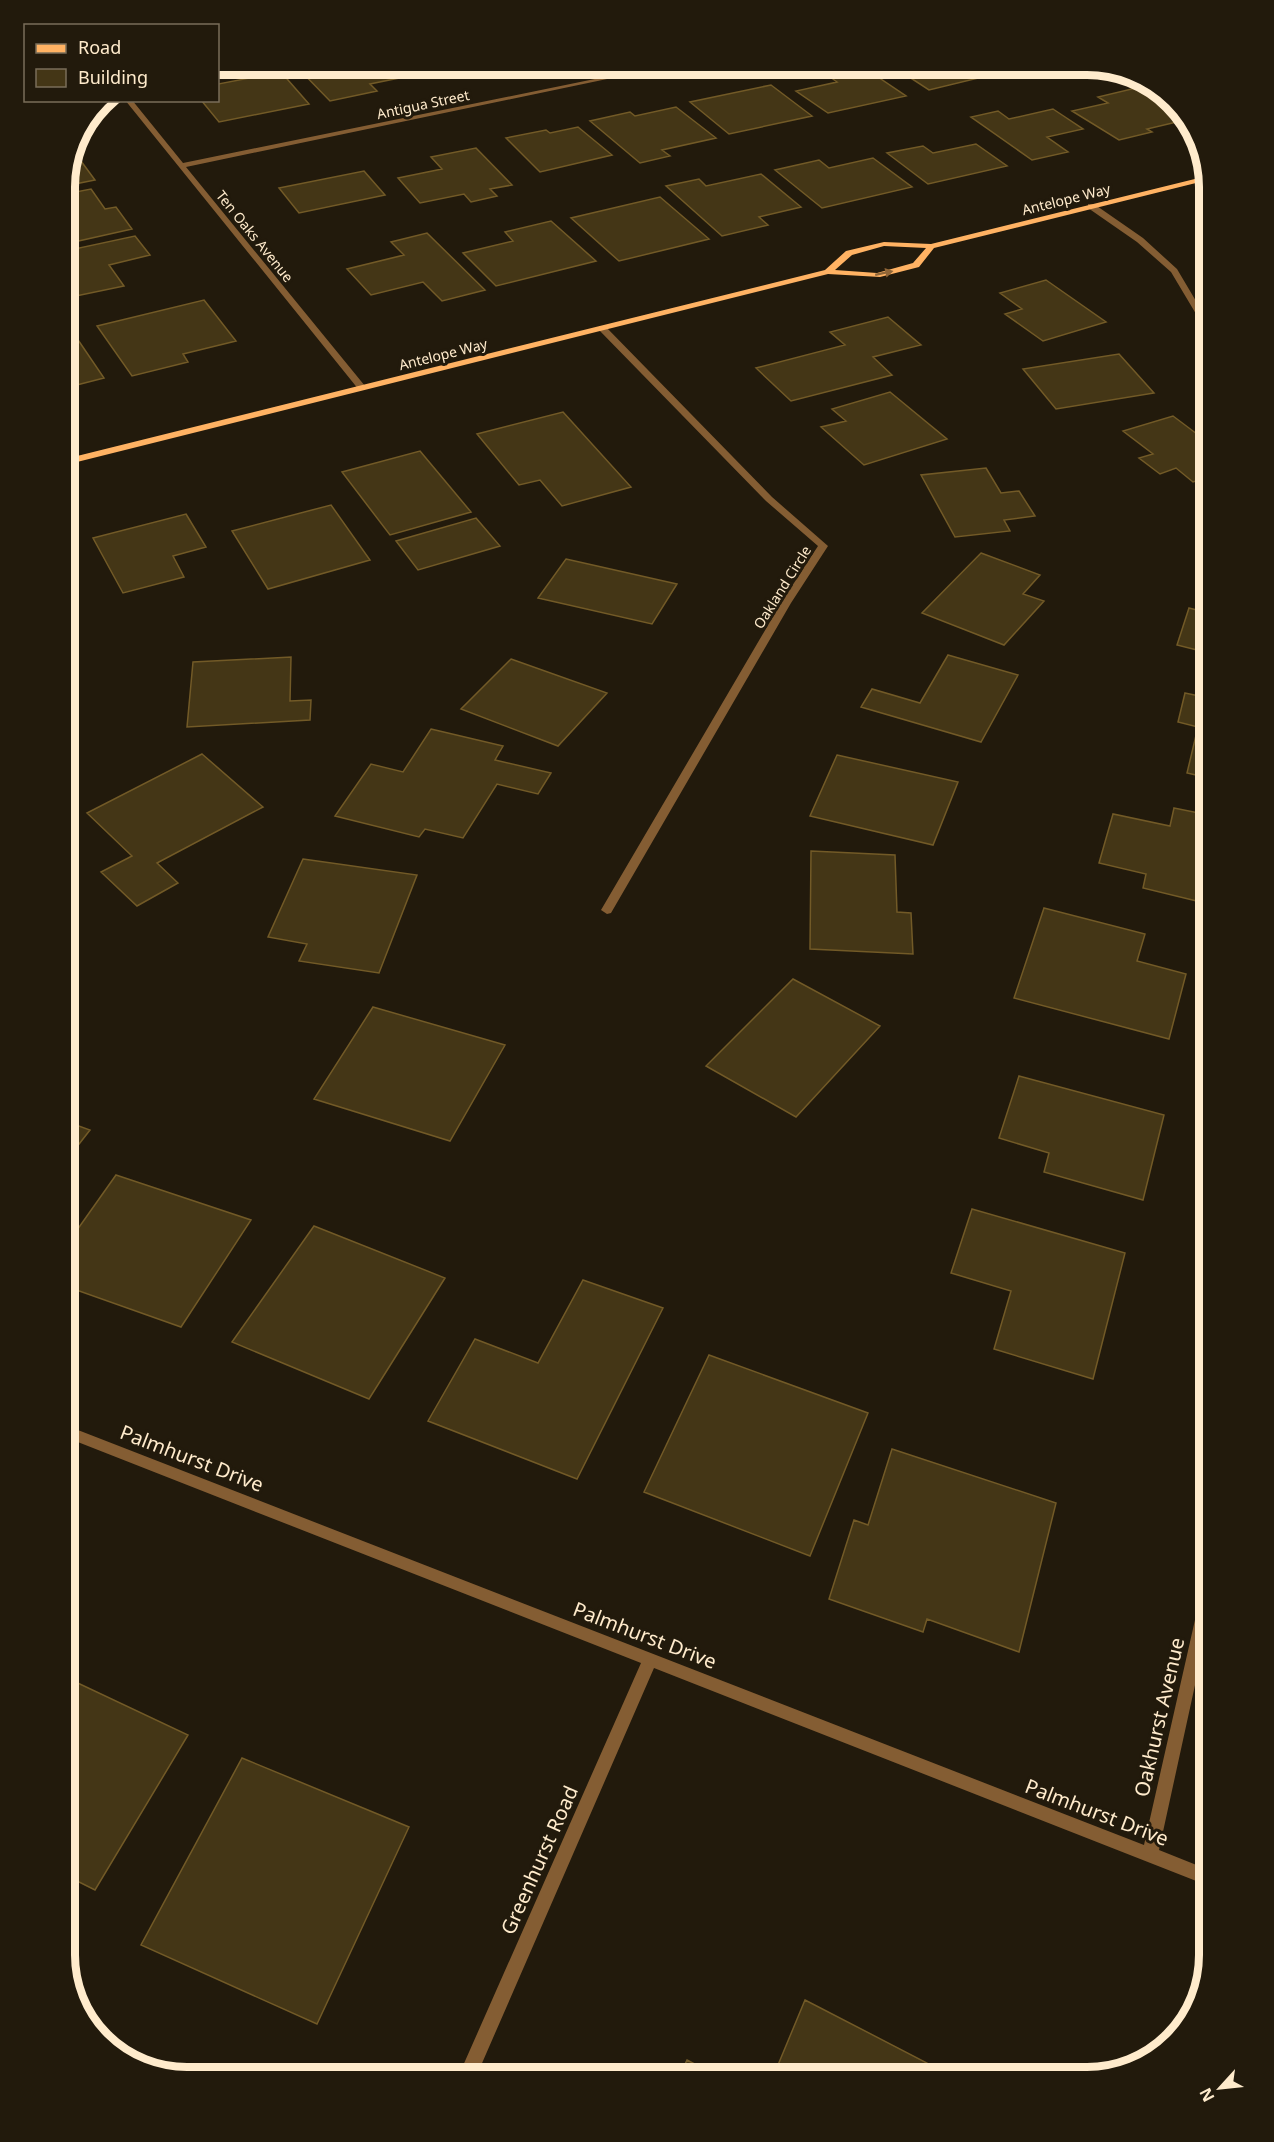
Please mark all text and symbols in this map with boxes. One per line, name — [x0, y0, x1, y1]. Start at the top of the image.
legend — [24, 24, 219, 102]
text: Road — [78, 35, 121, 59]
text: Building — [78, 65, 148, 89]
street label: Antigua Street — [375, 85, 471, 123]
street label: Antelope Way — [1020, 179, 1113, 219]
street label: Ten Oaks Avenue — [212, 186, 298, 286]
one-way arrow — [875, 268, 894, 277]
street label: Antelope Way — [397, 334, 490, 374]
street label: Oakland Circle — [749, 542, 815, 632]
street label: Palmhurst Drive — [116, 1418, 268, 1498]
street label: Palmhurst Drive — [569, 1595, 721, 1675]
street label: Oakhurst Avenue — [1128, 1635, 1190, 1799]
street label: Palmhurst Drive — [1021, 1772, 1173, 1852]
street label: Greenhurst Road — [494, 1781, 584, 1939]
north arrow — [1190, 2058, 1250, 2118]
text: N — [1194, 2084, 1219, 2106]

